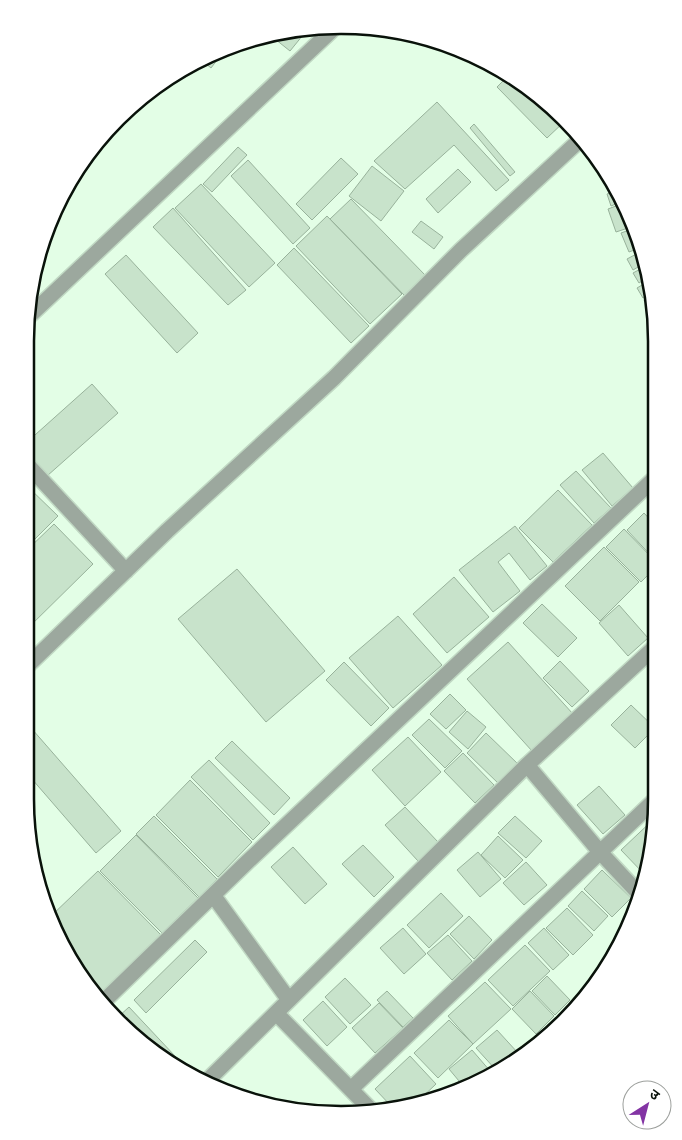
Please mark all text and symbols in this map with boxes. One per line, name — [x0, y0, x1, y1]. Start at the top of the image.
north arrow — [622, 1080, 672, 1130]
text: उ — [647, 1086, 663, 1104]

